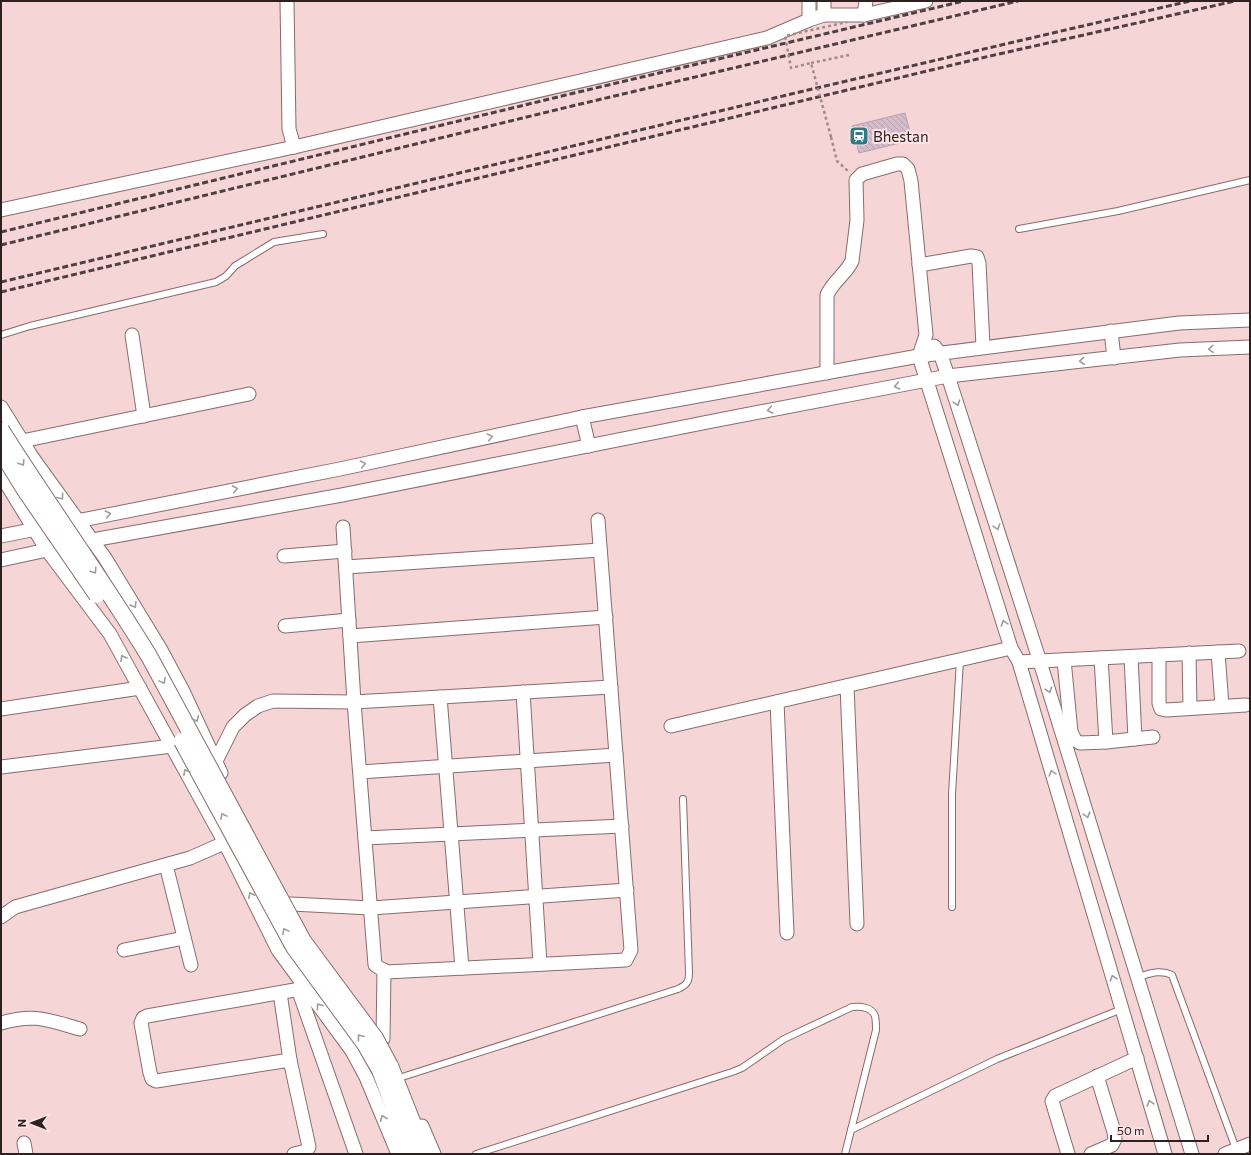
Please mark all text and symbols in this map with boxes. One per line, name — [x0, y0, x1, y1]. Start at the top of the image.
station icon: Bhestan — [848, 125, 870, 147]
place label: Bhestan — [873, 127, 929, 145]
one-way arrow — [1208, 344, 1214, 353]
one-way arrow — [1079, 357, 1085, 366]
one-way arrow — [894, 381, 901, 389]
one-way arrow — [952, 399, 961, 406]
one-way arrow — [767, 405, 773, 414]
one-way arrow — [487, 433, 493, 441]
one-way arrow — [17, 459, 25, 466]
one-way arrow — [360, 460, 366, 468]
one-way arrow — [232, 485, 238, 494]
one-way arrow — [57, 493, 64, 500]
one-way arrow — [105, 510, 111, 519]
one-way arrow — [992, 523, 1001, 530]
one-way arrow — [89, 567, 97, 574]
one-way arrow — [129, 601, 137, 608]
one-way arrow — [1000, 620, 1008, 627]
one-way arrow — [121, 655, 128, 662]
one-way arrow — [158, 677, 165, 684]
one-way arrow — [1044, 687, 1053, 694]
one-way arrow — [191, 715, 199, 723]
one-way arrow — [183, 768, 190, 776]
one-way arrow — [1048, 770, 1057, 777]
one-way arrow — [1083, 811, 1091, 818]
one-way arrow — [220, 813, 228, 821]
one-way arrow — [248, 892, 256, 900]
one-way arrow — [282, 928, 290, 935]
one-way arrow — [1109, 975, 1118, 982]
one-way arrow — [316, 1003, 323, 1010]
one-way arrow — [357, 1034, 364, 1041]
one-way arrow — [1146, 1100, 1155, 1107]
north arrow — [12, 1103, 52, 1143]
one-way arrow — [379, 1114, 387, 1121]
scale bar — [1111, 1117, 1208, 1143]
text: N — [15, 1119, 28, 1127]
text: 50 m — [1117, 1123, 1145, 1137]

